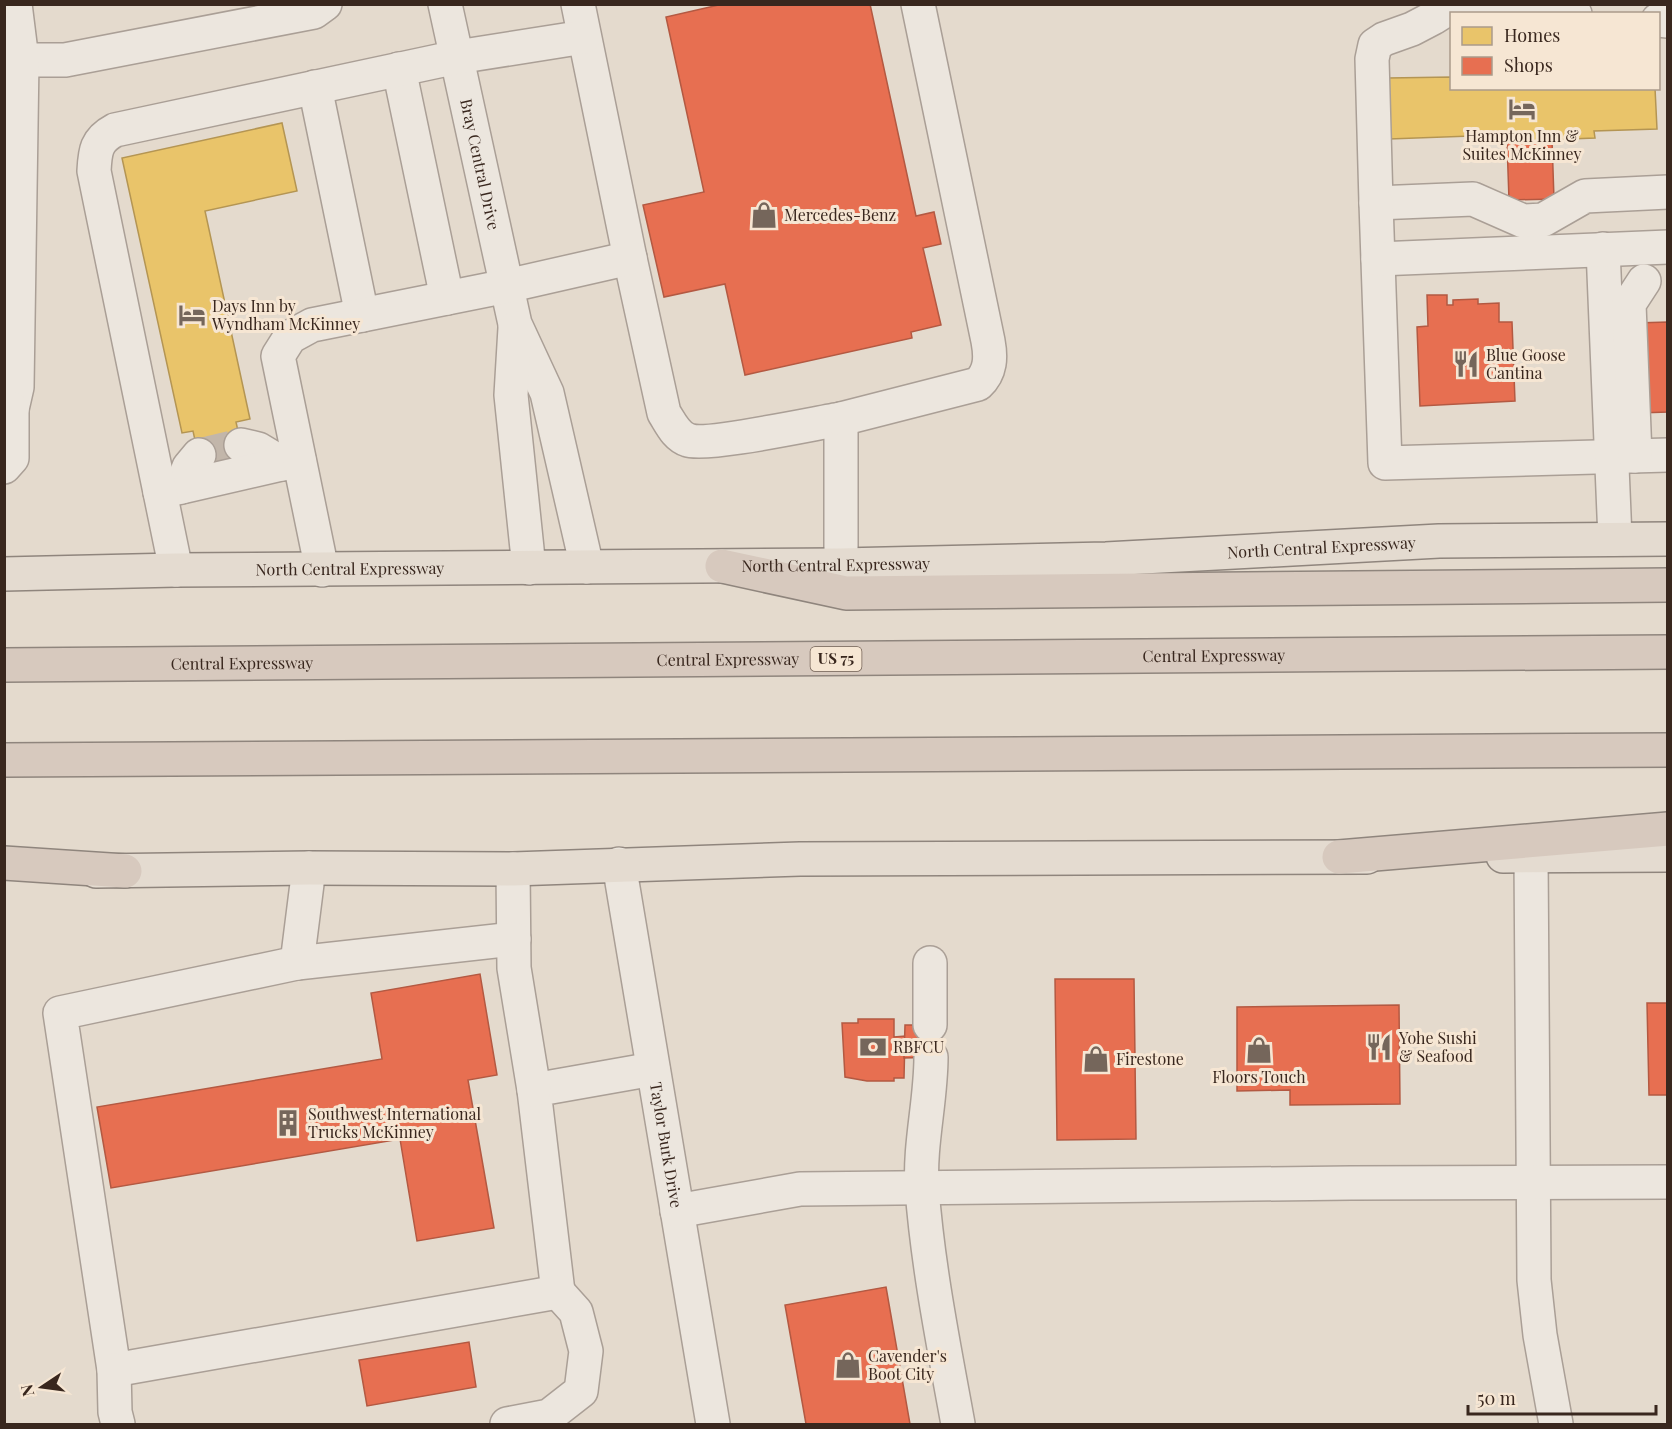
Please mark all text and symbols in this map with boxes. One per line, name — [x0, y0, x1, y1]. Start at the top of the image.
legend — [1450, 12, 1660, 90]
text: Homes — [1504, 23, 1560, 47]
text: Shops — [1504, 53, 1553, 77]
hotel icon: Hampton Inn & Suites McKinney — [1507, 94, 1537, 124]
street label: Bray Central Drive — [456, 97, 505, 232]
place label: Hampton Inn & Suites McKinney — [1462, 125, 1582, 164]
shop icon: Mercedes-Benz — [749, 200, 779, 230]
place label: Mercedes-Benz — [784, 204, 897, 225]
place label: Days Inn by Wyndham McKinney — [211, 295, 360, 334]
hotel icon: Days Inn by Wyndham McKinney — [177, 300, 207, 330]
place label: Blue Goose Cantina — [1486, 344, 1566, 383]
restaurant icon: Blue Goose Cantina — [1451, 349, 1481, 379]
street label: North Central Expressway — [1227, 531, 1416, 562]
street label: North Central Expressway — [741, 552, 931, 576]
street label: North Central Expressway — [255, 557, 444, 579]
street label: Central Expressway — [1142, 644, 1285, 666]
road number: US 75 — [810, 647, 862, 671]
street label: Central Expressway — [656, 648, 799, 670]
street label: Central Expressway — [171, 652, 313, 674]
place label: Yohe Sushi & Seafood — [1398, 1027, 1477, 1066]
bank icon: RBFCU — [858, 1032, 888, 1062]
restaurant icon: Yohe Sushi & Seafood — [1364, 1032, 1394, 1062]
shop icon: Floors Touch — [1244, 1035, 1274, 1065]
place label: RBFCU — [893, 1036, 944, 1057]
shop icon: Firestone — [1081, 1044, 1111, 1074]
place label: Firestone — [1116, 1048, 1184, 1069]
place label: Floors Touch — [1212, 1066, 1306, 1087]
street label: Taylor Burk Drive — [646, 1081, 688, 1209]
place label: Southwest International Trucks McKinney — [308, 1103, 481, 1142]
building icon: Southwest International Trucks McKinney — [273, 1108, 303, 1138]
place label: Cavender's Boot City — [868, 1345, 947, 1384]
shop icon: Cavender's Boot City — [833, 1350, 863, 1380]
north arrow — [12, 1357, 72, 1417]
scale bar — [1468, 1378, 1656, 1416]
text: N — [15, 1382, 38, 1398]
text: 50 m — [1477, 1386, 1516, 1410]

